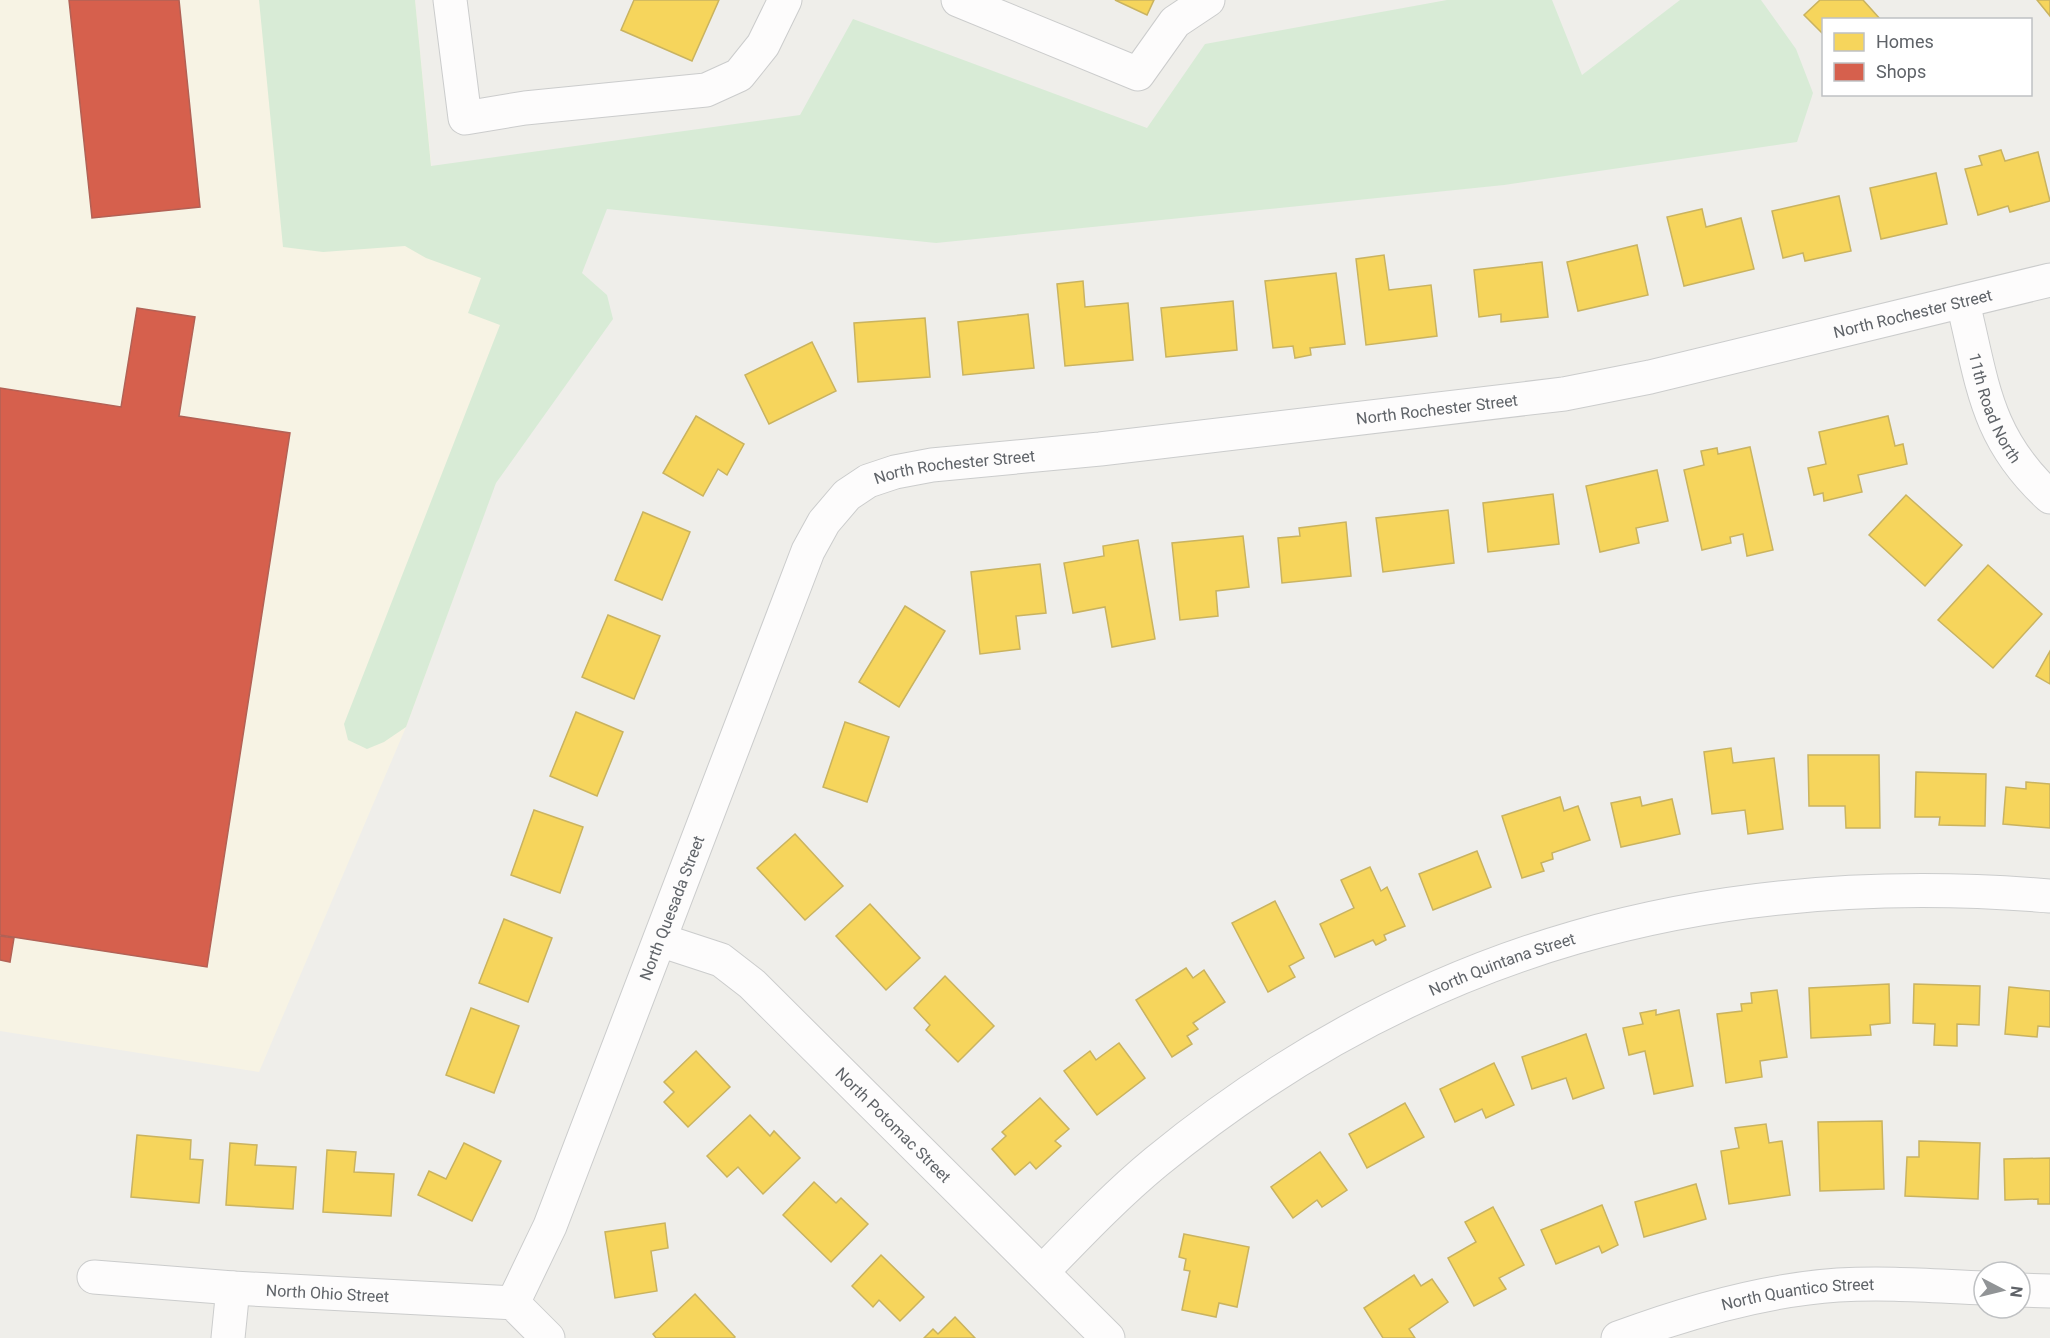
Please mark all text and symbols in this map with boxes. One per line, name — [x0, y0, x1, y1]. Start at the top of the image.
legend — [1822, 18, 2032, 96]
text: Homes — [1876, 31, 1934, 52]
text: Shops — [1876, 61, 1926, 82]
street label: North Rochester Street — [1832, 285, 1994, 342]
street label: 11th Road North — [1965, 351, 2025, 467]
street label: North Rochester Street — [1355, 391, 1519, 429]
street label: North Rochester Street — [872, 446, 1036, 488]
street label: North Quesada Street — [636, 833, 708, 983]
street label: North Quintana Street — [1426, 929, 1577, 1000]
street label: North Potomac Street — [832, 1064, 955, 1186]
north arrow — [1972, 1260, 2032, 1320]
street label: North Quantico Street — [1719, 1275, 1874, 1314]
street label: North Ohio Street — [265, 1281, 390, 1306]
text: N — [2006, 1285, 2027, 1299]

